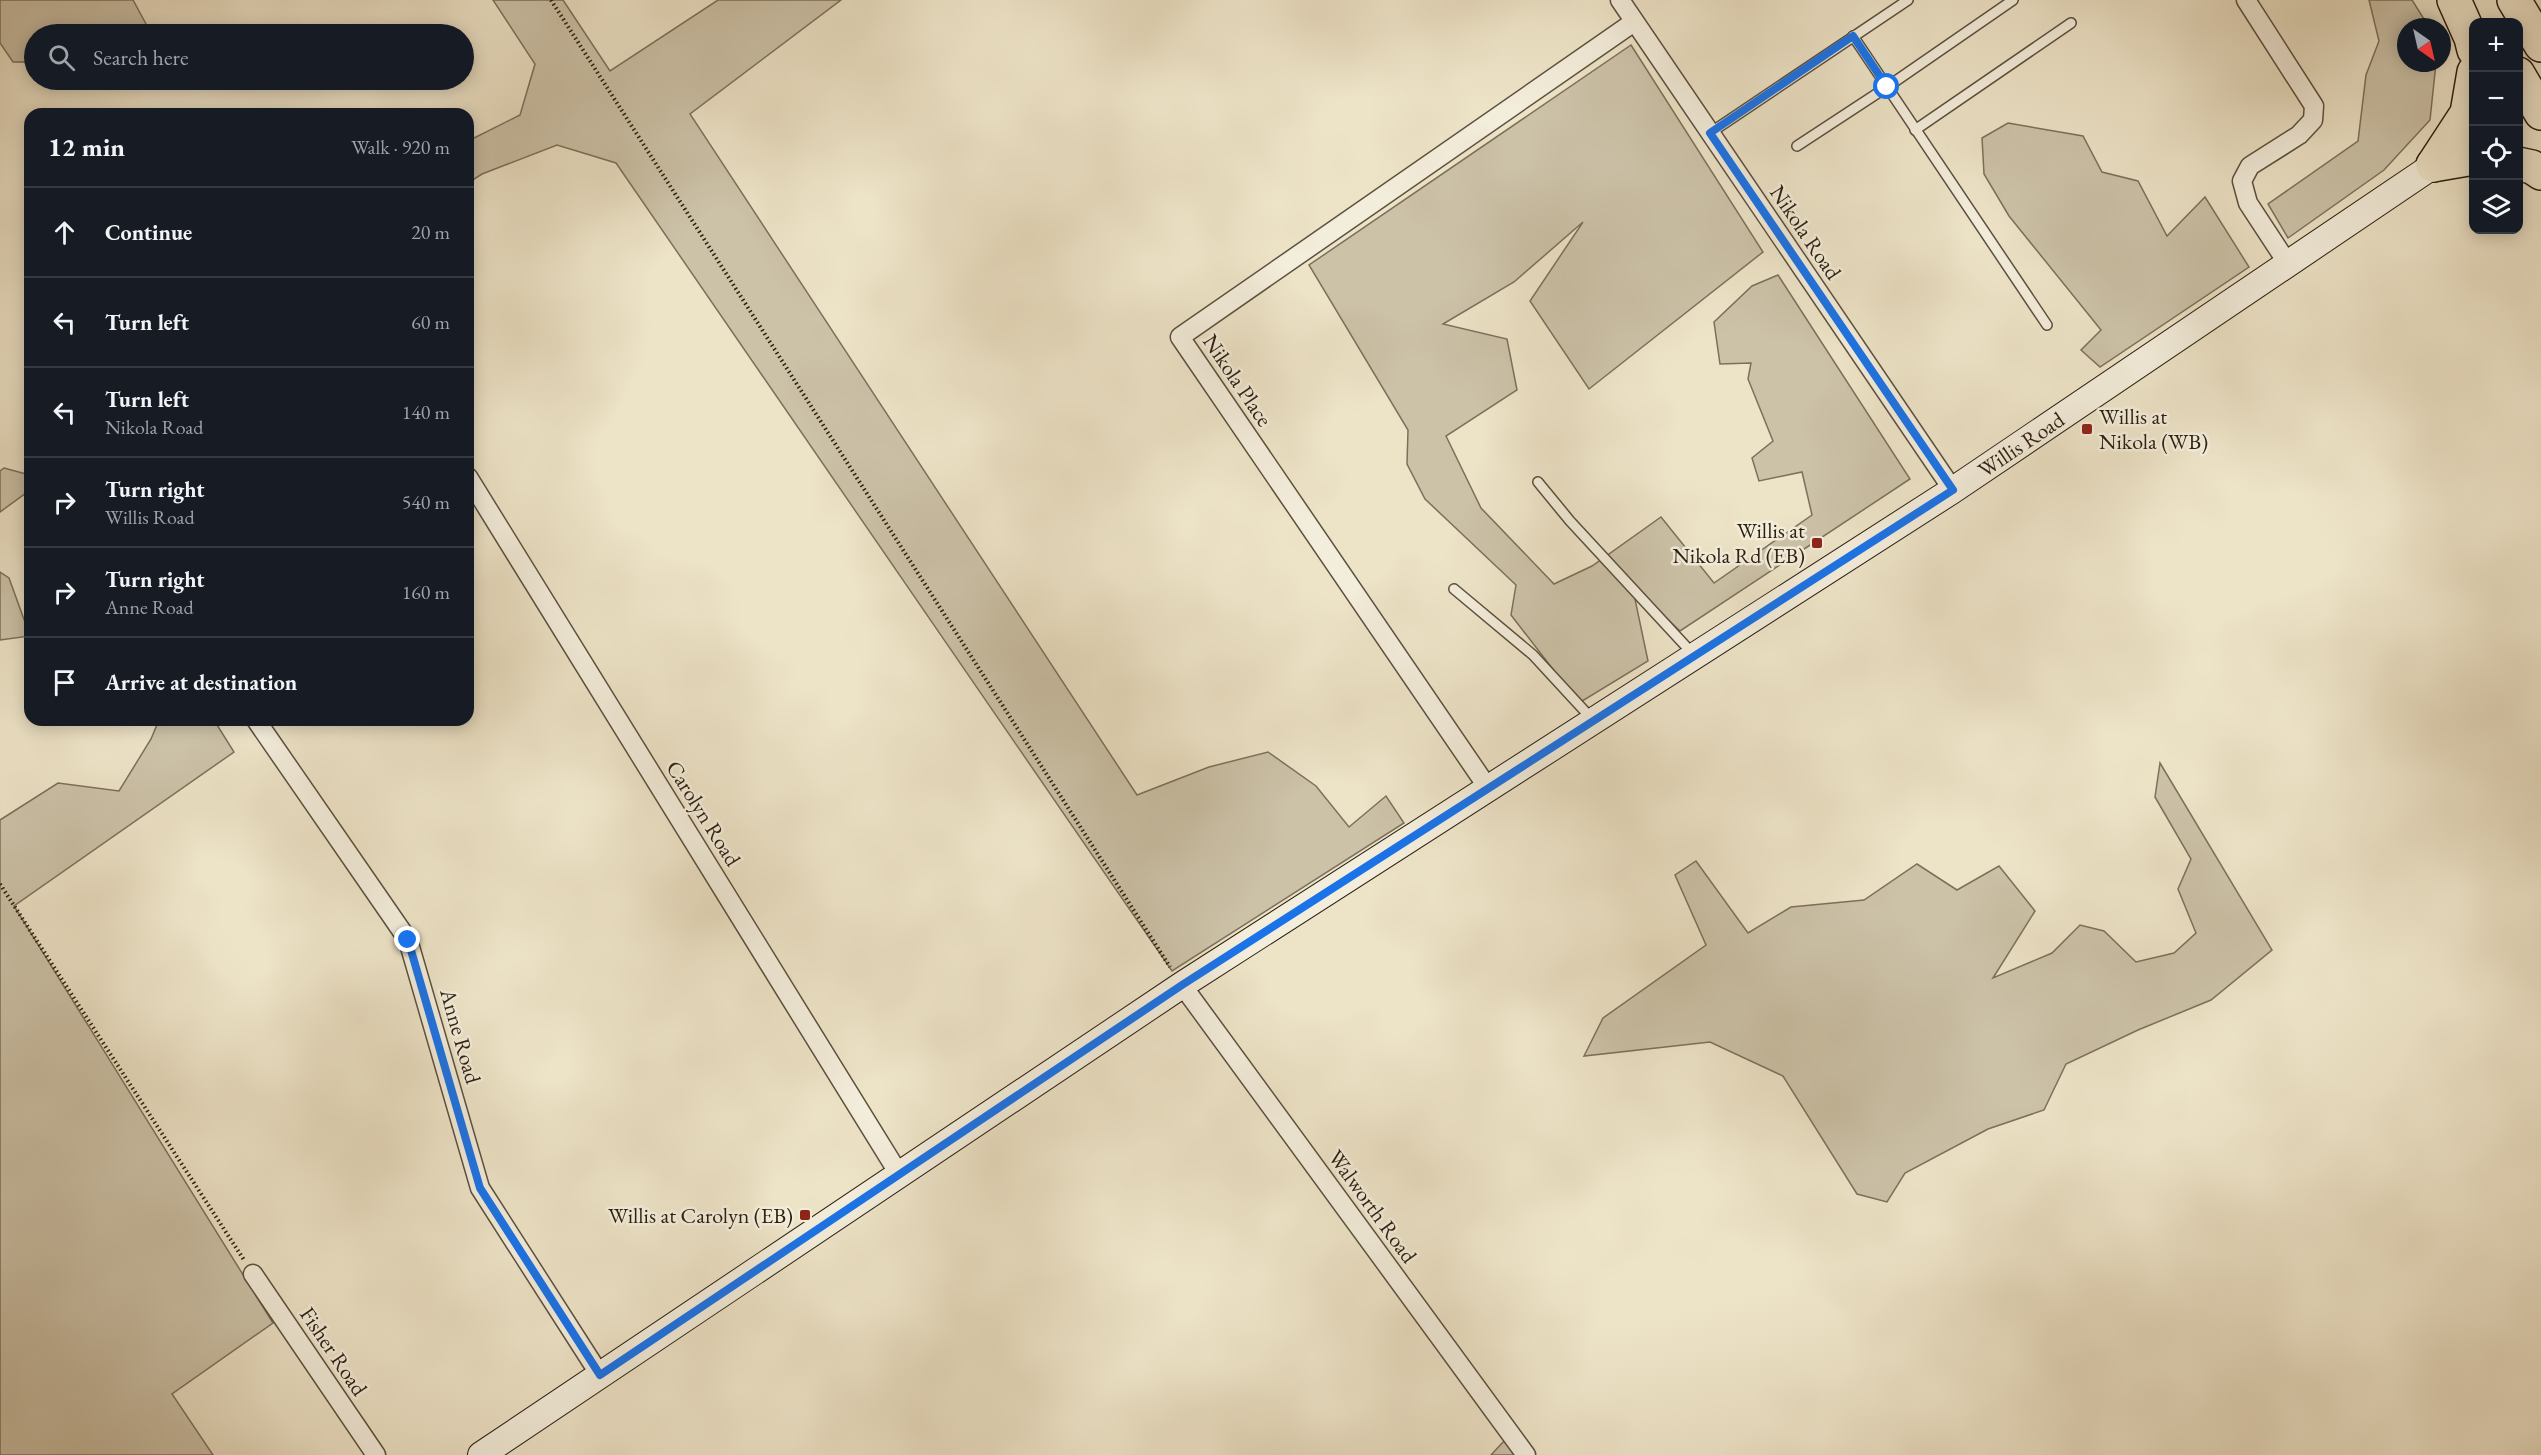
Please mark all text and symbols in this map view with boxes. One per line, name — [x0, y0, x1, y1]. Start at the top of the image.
north arrow — [2397, 18, 2451, 72]
map controls — [2469, 18, 2523, 234]
button: + — [2469, 18, 2523, 72]
search box — [24, 24, 474, 90]
icon: search — [45, 41, 78, 74]
text: Search here — [93, 43, 188, 72]
button: − — [2469, 72, 2523, 126]
route start — [1873, 73, 1899, 99]
button: locate — [2469, 126, 2523, 180]
text: 12 min — [48, 130, 125, 164]
text: Walk · 920 m — [351, 134, 450, 160]
street label: Nikola Road — [1763, 179, 1848, 286]
button: layers — [2469, 180, 2523, 234]
icon: ahead — [48, 216, 81, 249]
text: Continue — [105, 218, 192, 247]
text: 20 m — [411, 219, 450, 245]
icon: left — [48, 306, 81, 339]
text: Turn left — [105, 308, 189, 337]
text: 60 m — [411, 309, 450, 335]
street label: Nikola Place — [1196, 328, 1279, 432]
text: Turn left — [105, 385, 189, 414]
icon: left — [48, 396, 81, 429]
text: 140 m — [402, 399, 450, 425]
place label: Willis at Nikola (WB) — [2099, 402, 2208, 456]
street label: Willis Road — [1972, 405, 2071, 484]
text: Nikola Road — [105, 414, 203, 440]
marker: Willis at Nikola (WB) — [2080, 422, 2094, 436]
text: Turn right — [105, 475, 204, 504]
icon: right — [48, 486, 81, 519]
text: 540 m — [402, 489, 450, 515]
text: Willis Road — [105, 504, 195, 530]
place label: Willis at Nikola Rd (EB) — [1672, 516, 1805, 570]
marker: Willis at Nikola Rd (EB) — [1810, 536, 1824, 550]
text: Turn right — [105, 565, 204, 594]
icon: right — [48, 576, 81, 609]
text: 160 m — [402, 579, 450, 605]
text: Anne Road — [105, 594, 194, 620]
icon: arrive — [48, 666, 81, 699]
text: Arrive at destination — [105, 668, 297, 697]
street label: Carolyn Road — [660, 755, 748, 872]
route end — [394, 926, 420, 952]
street label: Anne Road — [433, 984, 488, 1088]
street label: Walworth Road — [1322, 1144, 1424, 1270]
place label: Willis at Carolyn (EB) — [608, 1201, 793, 1230]
marker: Willis at Carolyn (EB) — [798, 1208, 812, 1222]
street label: Fisher Road — [293, 1301, 374, 1402]

